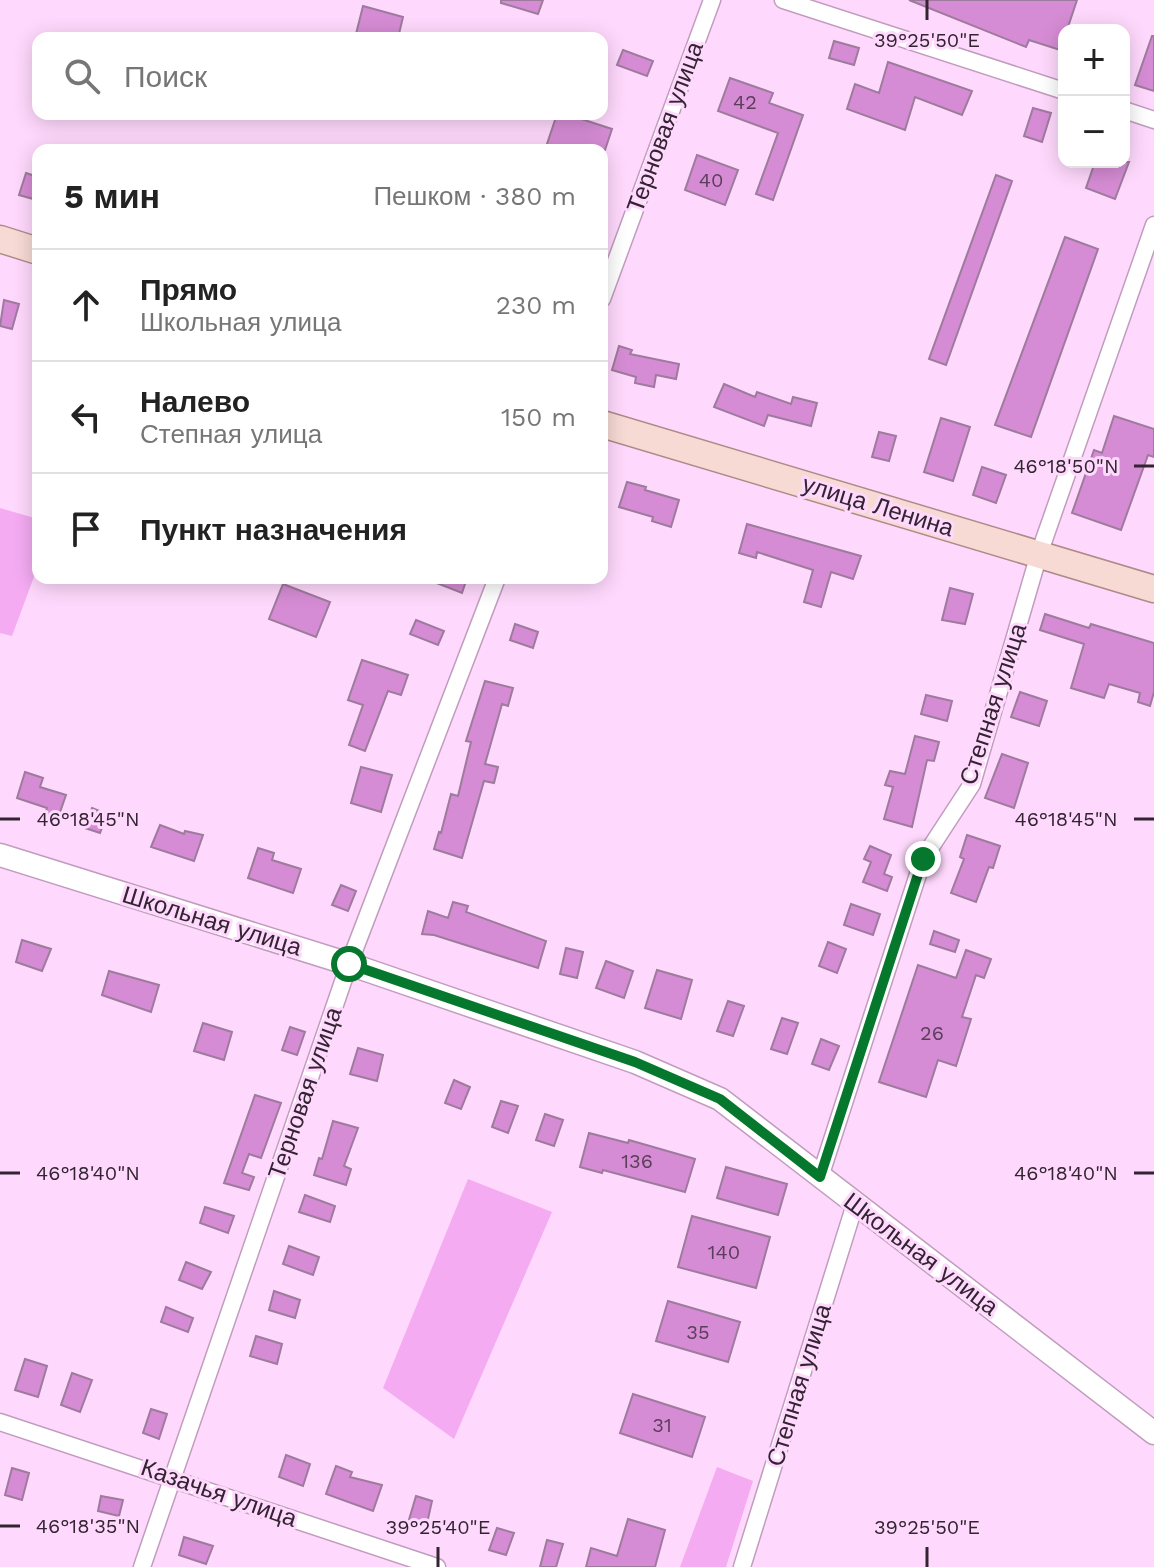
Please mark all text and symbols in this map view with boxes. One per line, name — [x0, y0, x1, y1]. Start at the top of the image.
map controls — [1058, 24, 1130, 168]
button: + — [1058, 24, 1130, 96]
text: 39°25'50"E — [874, 28, 980, 52]
search box — [32, 32, 608, 120]
street label: Терновая улица — [621, 37, 709, 216]
icon: search — [60, 54, 104, 98]
text: Поиск — [124, 59, 207, 94]
house number: 42 — [733, 90, 757, 114]
button: − — [1058, 96, 1130, 168]
house number: 40 — [699, 168, 723, 192]
text: 5 мин — [64, 176, 160, 216]
text: Пешком · 380 m — [373, 181, 576, 211]
text: Прямо — [140, 272, 237, 307]
icon: ahead — [64, 283, 108, 327]
text: 230 m — [496, 290, 576, 320]
text: Школьная улица — [140, 307, 341, 337]
text: Налево — [140, 384, 250, 419]
icon: left — [64, 395, 108, 439]
text: 150 m — [501, 402, 576, 432]
text: Степная улица — [140, 419, 322, 449]
text: 46°18'50"N — [1013, 454, 1119, 478]
street label: улица Ленина — [799, 470, 958, 542]
icon: arrive — [64, 507, 108, 551]
text: Пункт назначения — [140, 512, 407, 547]
street label: Степная улица — [954, 619, 1032, 788]
text: 46°18'45"N — [36, 807, 140, 831]
text: 46°18'45"N — [1014, 807, 1118, 831]
route end — [905, 841, 941, 877]
street label: Школьная улица — [119, 880, 306, 962]
route start — [331, 946, 367, 982]
street label: Терновая улица — [263, 1003, 348, 1182]
house number: 26 — [920, 1021, 944, 1045]
house number: 136 — [621, 1149, 653, 1173]
text: 46°18'40"N — [36, 1161, 140, 1185]
text: 46°18'40"N — [1014, 1161, 1118, 1185]
street label: Школьная улица — [838, 1187, 1004, 1321]
house number: 140 — [708, 1240, 740, 1264]
street label: Степная улица — [761, 1300, 837, 1470]
house number: 35 — [686, 1320, 710, 1344]
house number: 31 — [652, 1413, 672, 1437]
street label: Казачья улица — [137, 1453, 301, 1533]
text: 46°18'35"N — [36, 1514, 140, 1538]
text: 39°25'40"E — [386, 1515, 490, 1539]
text: 39°25'50"E — [874, 1515, 980, 1539]

